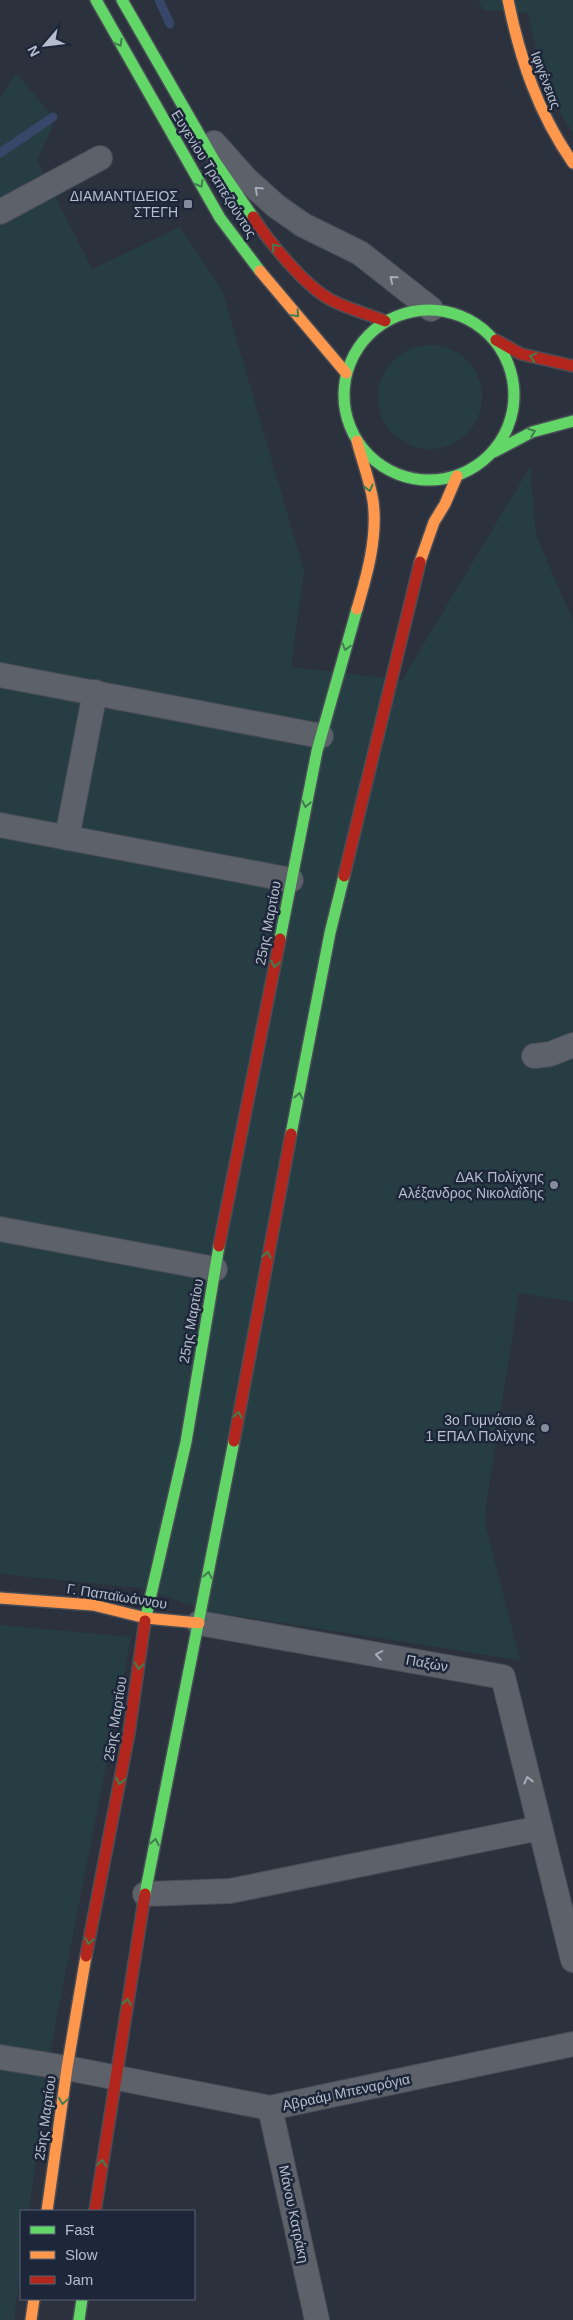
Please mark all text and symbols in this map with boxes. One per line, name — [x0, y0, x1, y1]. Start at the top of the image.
north arrow — [20, 20, 70, 70]
one-way arrow — [113, 37, 123, 46]
text: N — [24, 43, 43, 59]
street label: Ιφιγένειας — [528, 49, 564, 111]
street label: Ευγενίου Τραπεζούντος — [168, 107, 260, 241]
one-way arrow — [193, 178, 203, 187]
one-way arrow — [255, 187, 264, 196]
place label: ΔΙΑΜΑΝΤΙΔΕΙΟΣ ΣΤΕΓΗ — [70, 188, 178, 220]
marker: ΔΙΑΜΑΝΤΙΔΕΙΟΣ ΣΤΕΓΗ — [182, 198, 194, 210]
one-way arrow — [272, 243, 281, 252]
one-way arrow — [390, 276, 399, 284]
one-way arrow — [290, 309, 299, 318]
one-way arrow — [528, 352, 537, 363]
one-way arrow — [527, 428, 536, 438]
one-way arrow — [363, 484, 374, 493]
one-way arrow — [342, 642, 352, 650]
one-way arrow — [302, 800, 312, 809]
street label: 25ης Μαρτίου — [252, 879, 284, 967]
one-way arrow — [271, 959, 281, 968]
one-way arrow — [293, 1091, 303, 1100]
place label: ΔΑΚ Πολίχνης Αλέξανδρος Νικολαΐδης — [398, 1169, 544, 1201]
marker: ΔΑΚ Πολίχνης Αλέξανδρος Νικολαΐδης — [548, 1179, 560, 1191]
one-way arrow — [262, 1251, 272, 1260]
street label: 25ης Μαρτίου — [176, 1277, 206, 1365]
one-way arrow — [233, 1411, 243, 1420]
place label: 3ο Γυμνάσιο & 1 ΕΠΑΛ Πολίχνης — [425, 1412, 536, 1444]
marker: 3ο Γυμνάσιο & 1 ΕΠΑΛ Πολίχνης — [539, 1422, 551, 1434]
one-way arrow — [202, 1570, 212, 1579]
street label: Γ. Παπαϊωάννου — [66, 1580, 168, 1612]
one-way arrow — [374, 1650, 383, 1660]
street label: Παξών — [405, 1651, 449, 1675]
one-way arrow — [134, 1662, 145, 1670]
street label: 25ης Μαρτίου — [100, 1675, 130, 1763]
one-way arrow — [523, 1776, 534, 1785]
one-way arrow — [115, 1777, 125, 1785]
one-way arrow — [149, 1838, 160, 1847]
one-way arrow — [85, 1936, 95, 1945]
one-way arrow — [121, 1998, 132, 2006]
street label: Αβραάμ Μπεναρόγια — [281, 2071, 411, 2113]
street label: 25ης Μαρτίου — [31, 2074, 59, 2162]
one-way arrow — [58, 2097, 68, 2105]
one-way arrow — [96, 2159, 107, 2167]
street label: Μάνου Κατράκη — [276, 2164, 312, 2264]
legend — [20, 2210, 195, 2300]
text: Fast — [65, 2221, 95, 2238]
text: Slow — [65, 2246, 98, 2263]
text: Jam — [65, 2271, 93, 2288]

